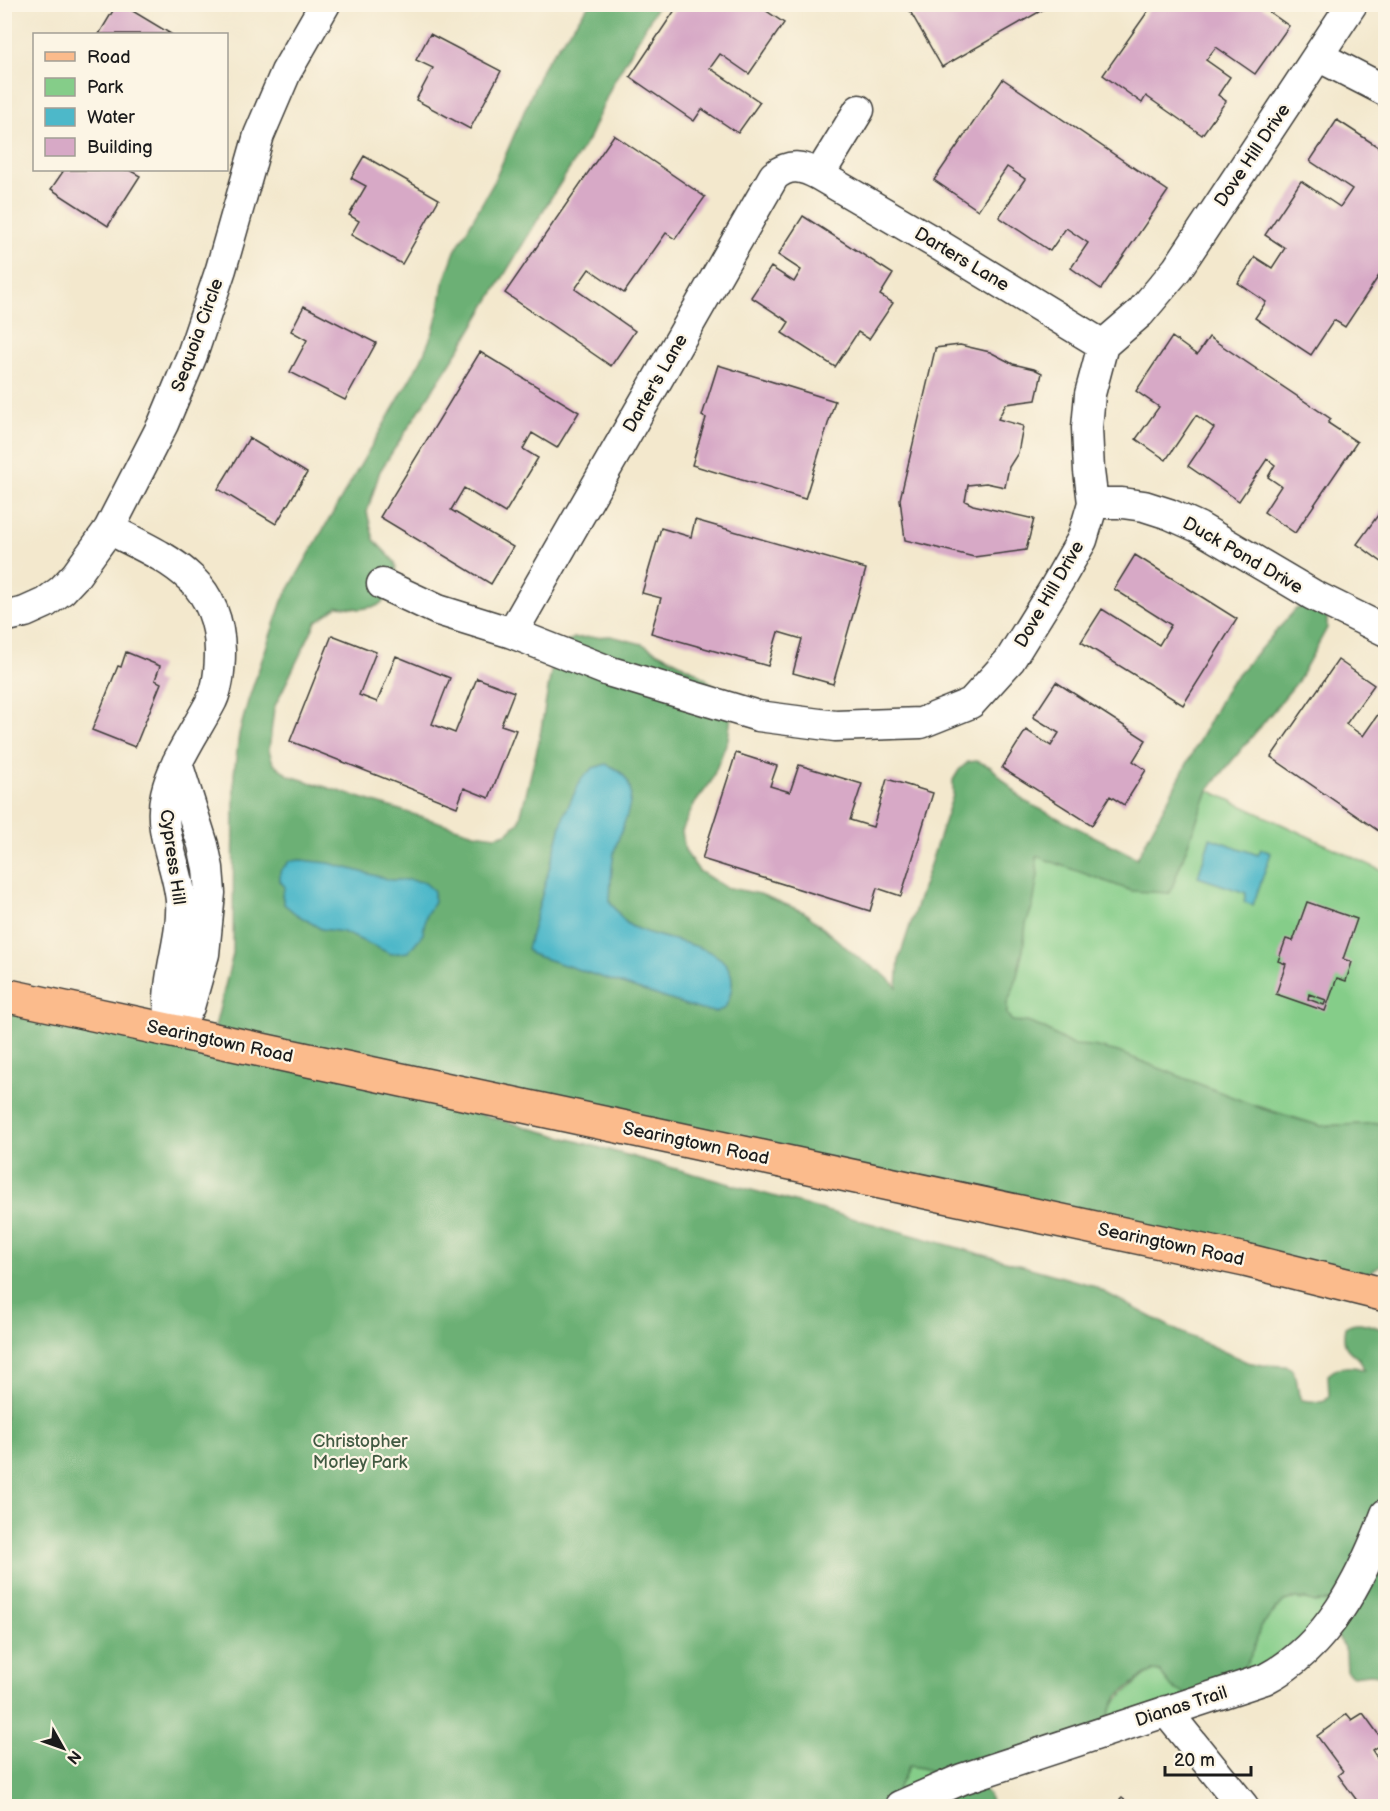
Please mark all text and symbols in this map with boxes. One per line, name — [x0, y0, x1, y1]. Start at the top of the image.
legend — [33, 33, 228, 171]
text: Road — [87, 47, 131, 68]
text: Park — [87, 77, 123, 98]
street label: Dove Hill Drive — [1210, 100, 1295, 211]
text: Water — [87, 107, 135, 128]
text: Building — [87, 137, 153, 158]
street label: Darters Lane — [911, 223, 1013, 296]
street label: Sequoia Circle — [167, 275, 228, 395]
street label: Darter's Lane — [619, 330, 692, 436]
street label: Duck Pond Drive — [1179, 513, 1307, 598]
street label: Dove Hill Drive — [1010, 537, 1089, 651]
street label: Cypress Hill — [155, 808, 190, 906]
street label: Searingtown Road — [145, 1016, 295, 1067]
street label: Searingtown Road — [621, 1118, 771, 1169]
street label: Searingtown Road — [1096, 1219, 1246, 1270]
park label: Christopher Morley Park — [312, 1431, 408, 1473]
street label: Dianas Trail — [1132, 1682, 1230, 1731]
north arrow — [33, 1718, 93, 1778]
scale bar — [1165, 1739, 1250, 1777]
text: N — [62, 1746, 84, 1767]
text: 20 m — [1174, 1750, 1215, 1771]

